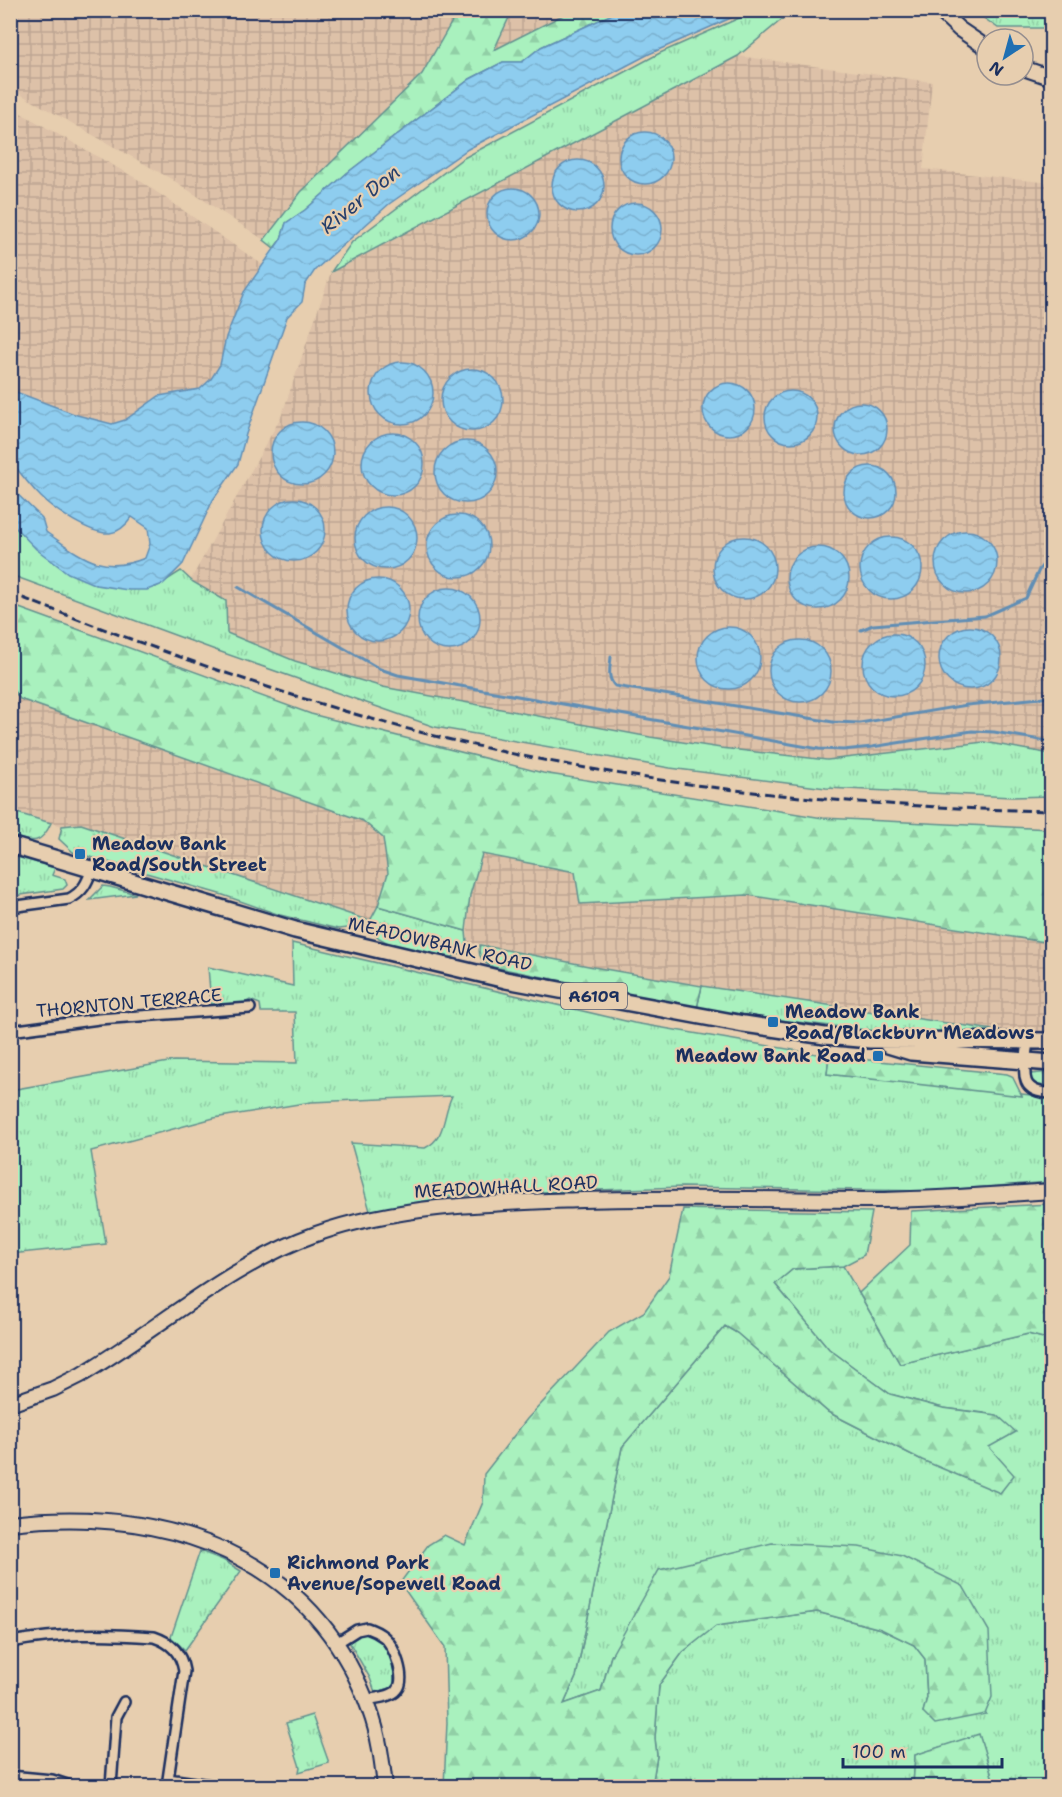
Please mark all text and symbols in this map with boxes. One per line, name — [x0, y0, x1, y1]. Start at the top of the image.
north arrow — [975, 27, 1035, 87]
text: N — [985, 57, 1008, 81]
water label: River Don — [315, 159, 405, 239]
place label: Meadow Bank Road/South Street — [92, 832, 267, 877]
marker: Meadow Bank Road/South Street — [73, 847, 87, 861]
street label: MEADOWBANK ROAD — [346, 911, 534, 977]
street label: THORNTON TERRACE — [35, 983, 223, 1023]
road number: A6109 — [561, 983, 627, 1009]
place label: Meadow Bank Road/Blackburn Meadows — [785, 1000, 1034, 1045]
marker: Meadow Bank Road/Blackburn Meadows — [766, 1015, 780, 1029]
place label: Meadow Bank Road — [676, 1044, 866, 1068]
marker: Meadow Bank Road — [871, 1049, 885, 1063]
street label: MEADOWHALL ROAD — [413, 1170, 599, 1204]
place label: Richmond Park Avenue/Sopewell Road — [287, 1551, 501, 1596]
marker: Richmond Park Avenue/Sopewell Road — [268, 1566, 282, 1580]
scale bar — [843, 1731, 1002, 1769]
text: 100 m — [852, 1740, 906, 1764]

